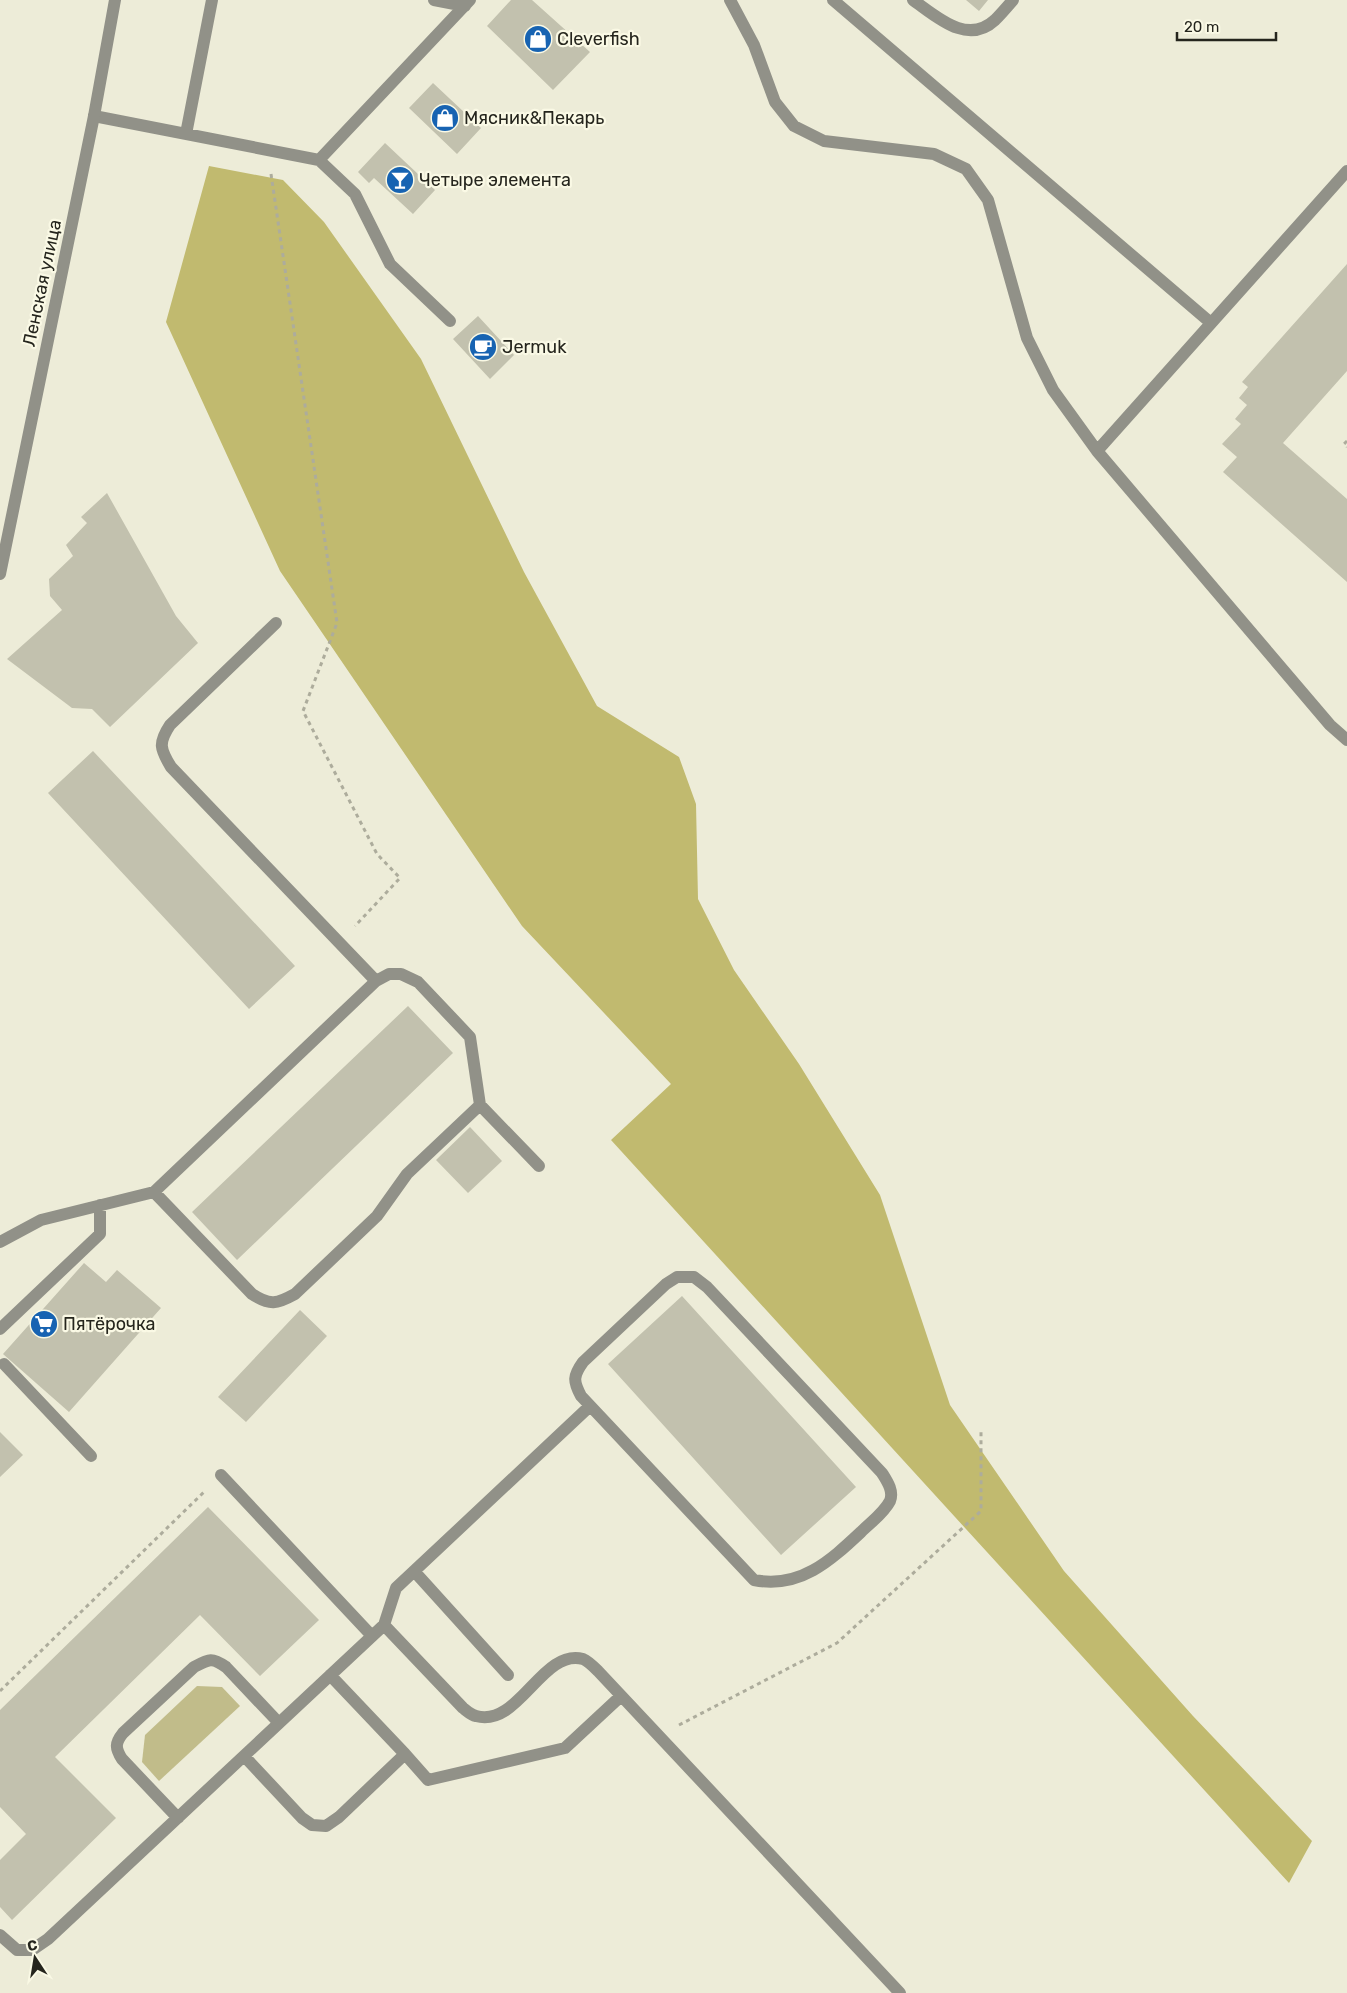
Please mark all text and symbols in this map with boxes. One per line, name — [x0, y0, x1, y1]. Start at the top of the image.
scale bar — [1177, 10, 1276, 42]
text: 20 m — [1184, 18, 1219, 36]
shop icon: Cleverfish — [523, 24, 553, 54]
place label: Cleverfish — [557, 28, 640, 50]
shop icon: Мясник&Пекарь — [430, 103, 460, 133]
place label: Мясник&Пекарь — [464, 107, 604, 129]
bar icon: Четыре элемента — [385, 165, 415, 195]
place label: Четыре элемента — [419, 169, 571, 191]
street label: Ленская улица — [18, 218, 66, 348]
cafe icon: Jermuk — [468, 332, 498, 362]
place label: Jermuk — [502, 336, 567, 358]
supermarket icon: Пятёрочка — [29, 1309, 59, 1339]
place label: Пятёрочка — [63, 1313, 156, 1335]
north arrow — [10, 1933, 60, 1983]
text: С — [26, 1936, 39, 1955]

